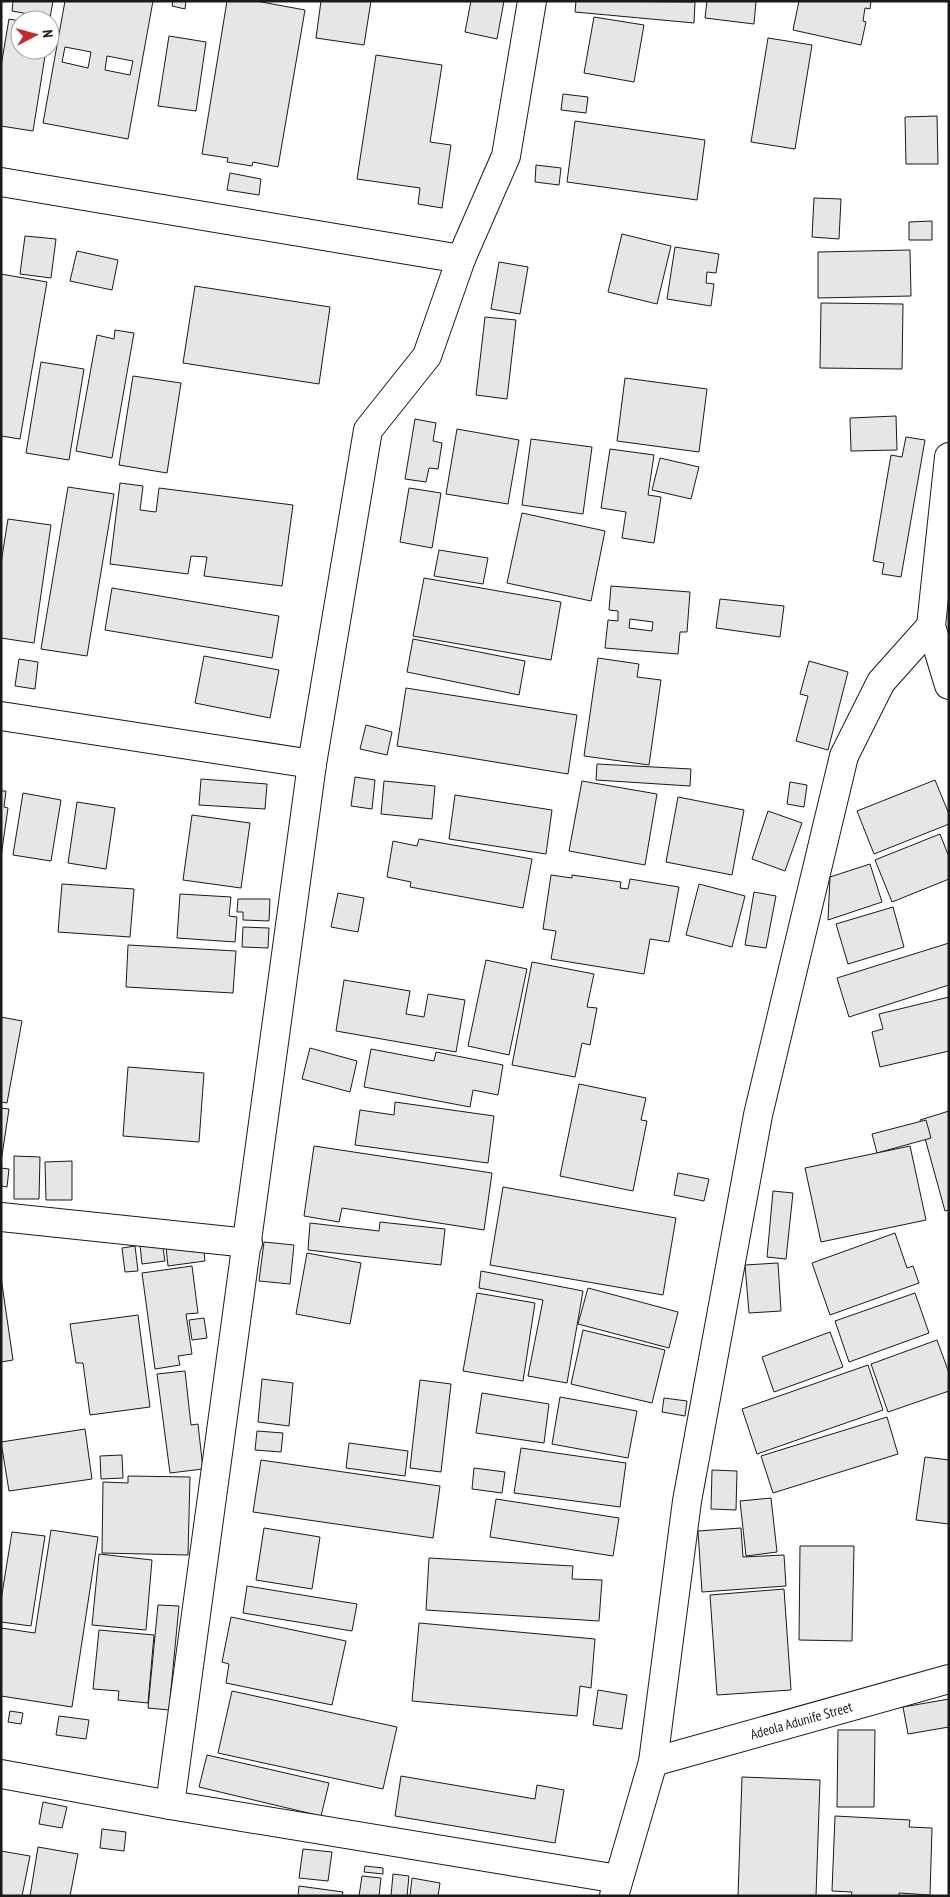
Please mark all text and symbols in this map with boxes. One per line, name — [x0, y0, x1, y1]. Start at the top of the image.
north arrow — [10, 10, 60, 60]
text: N — [39, 29, 57, 38]
street label: Adeola Adunife Street — [748, 1698, 854, 1743]

